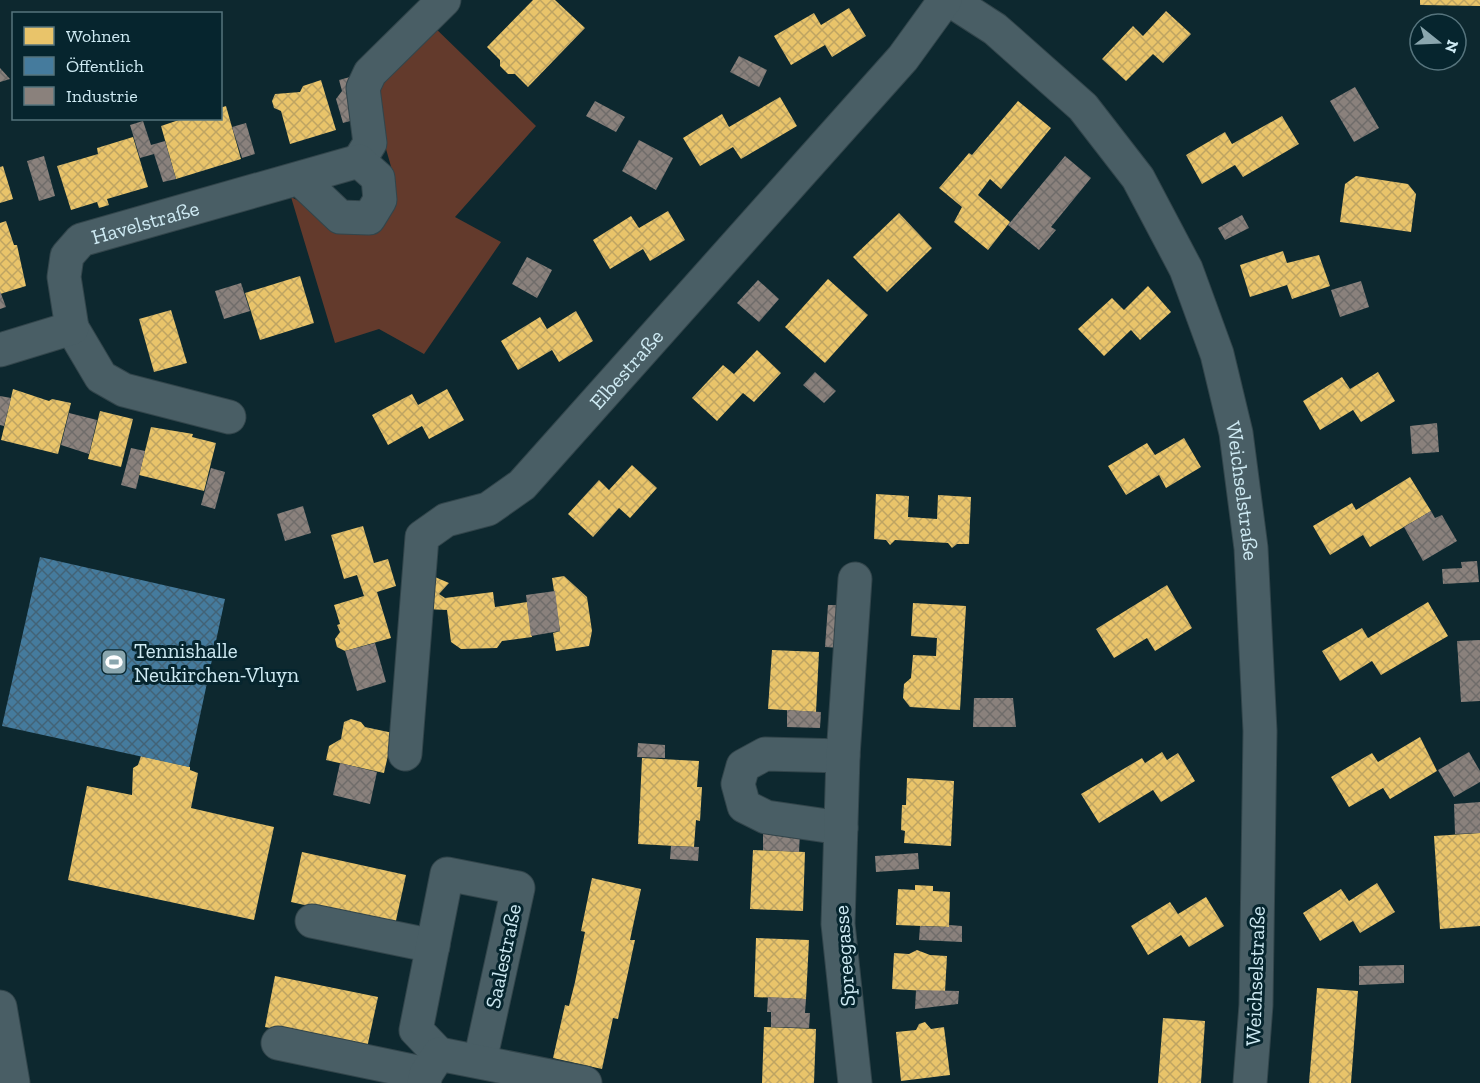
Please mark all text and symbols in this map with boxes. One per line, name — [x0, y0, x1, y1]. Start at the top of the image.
legend — [12, 12, 222, 120]
north arrow — [1408, 12, 1468, 72]
text: Wohnen — [66, 25, 131, 47]
text: N — [1441, 38, 1463, 55]
text: Öffentlich — [66, 55, 144, 77]
text: Industrie — [66, 85, 138, 107]
street label: Havelstraße — [88, 195, 202, 249]
street label: Elbestraße — [584, 323, 668, 414]
street label: Weichselstraße — [1221, 419, 1264, 561]
place label: Tennishalle Neukirchen-Vluyn — [134, 638, 299, 687]
sports icon: Tennishalle Neukirchen-Vluyn — [99, 647, 129, 677]
street label: Saalestraße — [480, 901, 526, 1011]
street label: Spreegasse — [828, 905, 860, 1007]
street label: Weichselstraße — [1240, 905, 1270, 1046]

